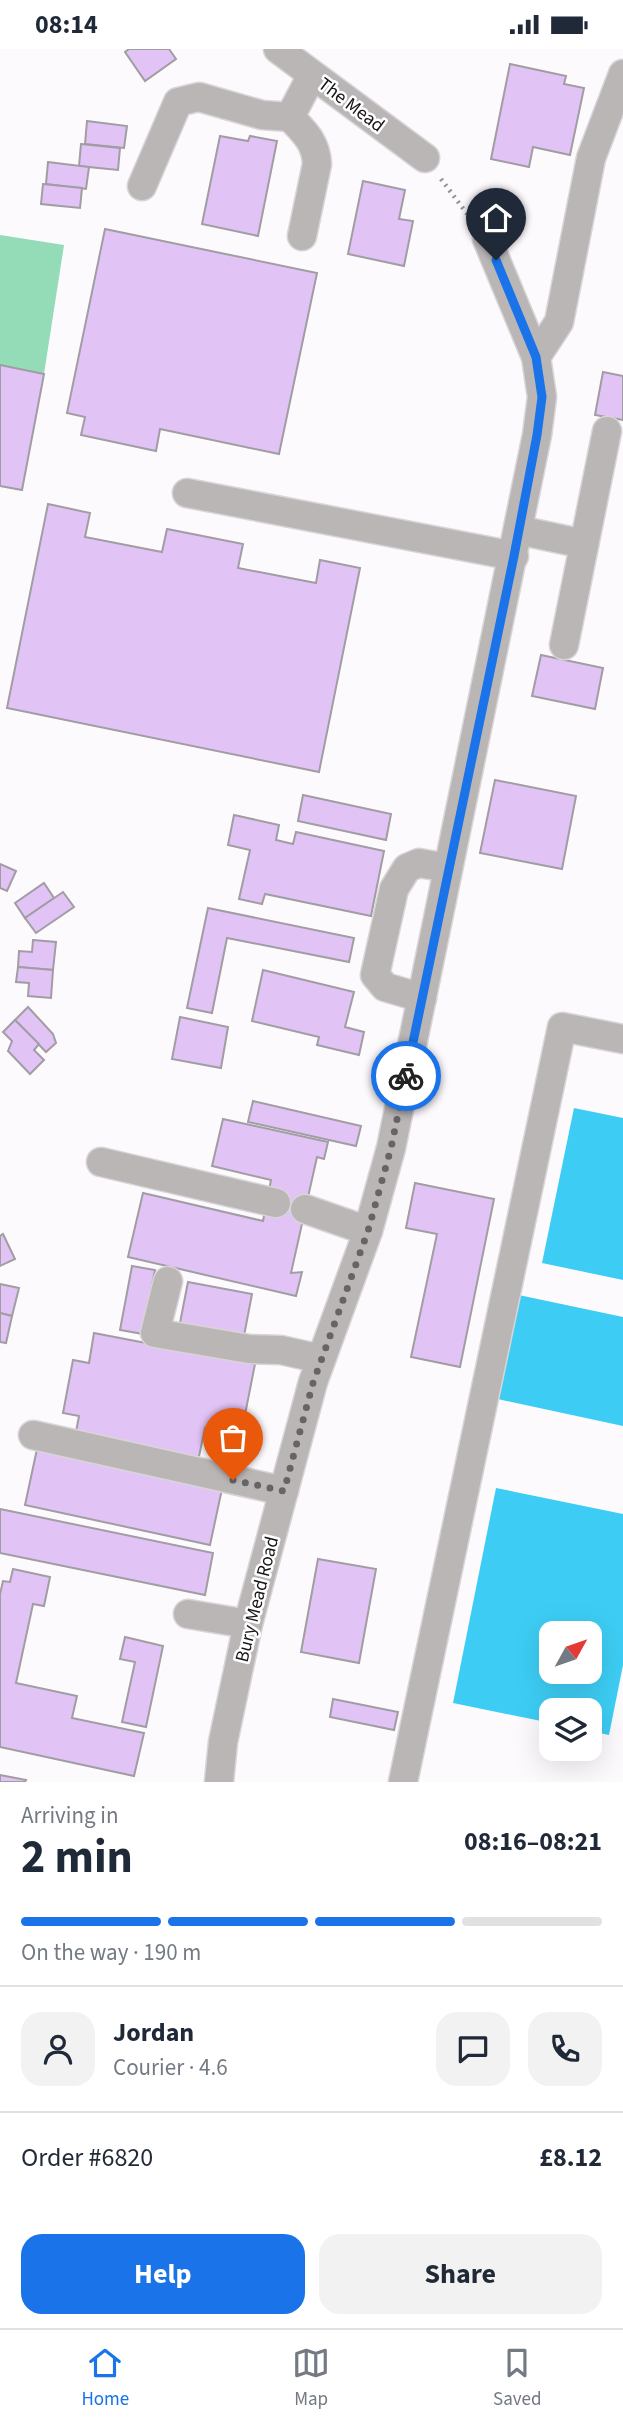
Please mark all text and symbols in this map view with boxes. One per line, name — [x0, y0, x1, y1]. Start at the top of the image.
text: 08:14 — [35, 6, 98, 43]
street label: The Mead — [312, 71, 390, 139]
pin — [466, 188, 526, 260]
icon: home — [477, 199, 515, 237]
courier — [371, 1041, 441, 1111]
icon: bike — [387, 1057, 425, 1095]
pin — [203, 1408, 263, 1480]
icon: bag — [214, 1419, 252, 1457]
street label: Bury Mead Road — [229, 1534, 286, 1665]
north arrow — [539, 1621, 602, 1683]
map controls — [539, 1621, 602, 1761]
button: layers — [539, 1698, 602, 1761]
text: Arriving in — [21, 1799, 119, 1832]
text: 08:16–08:21 — [464, 1823, 602, 1860]
text: 2 min — [21, 1825, 133, 1890]
text: On the way · 190 m — [21, 1936, 201, 1969]
button: person — [21, 2012, 95, 2086]
button: chat — [436, 2012, 510, 2086]
button: phone — [528, 2012, 602, 2086]
text: Jordan — [113, 2014, 194, 2051]
text: Courier · 4.6 — [113, 2051, 228, 2084]
text: Order #6820 — [21, 2139, 153, 2176]
text: £8.12 — [539, 2139, 602, 2176]
button: Help — [21, 2234, 305, 2314]
button: Share — [319, 2234, 602, 2314]
tab: Home — [81, 2344, 129, 2413]
tab: Map — [292, 2344, 330, 2413]
tab: Saved — [493, 2344, 542, 2413]

